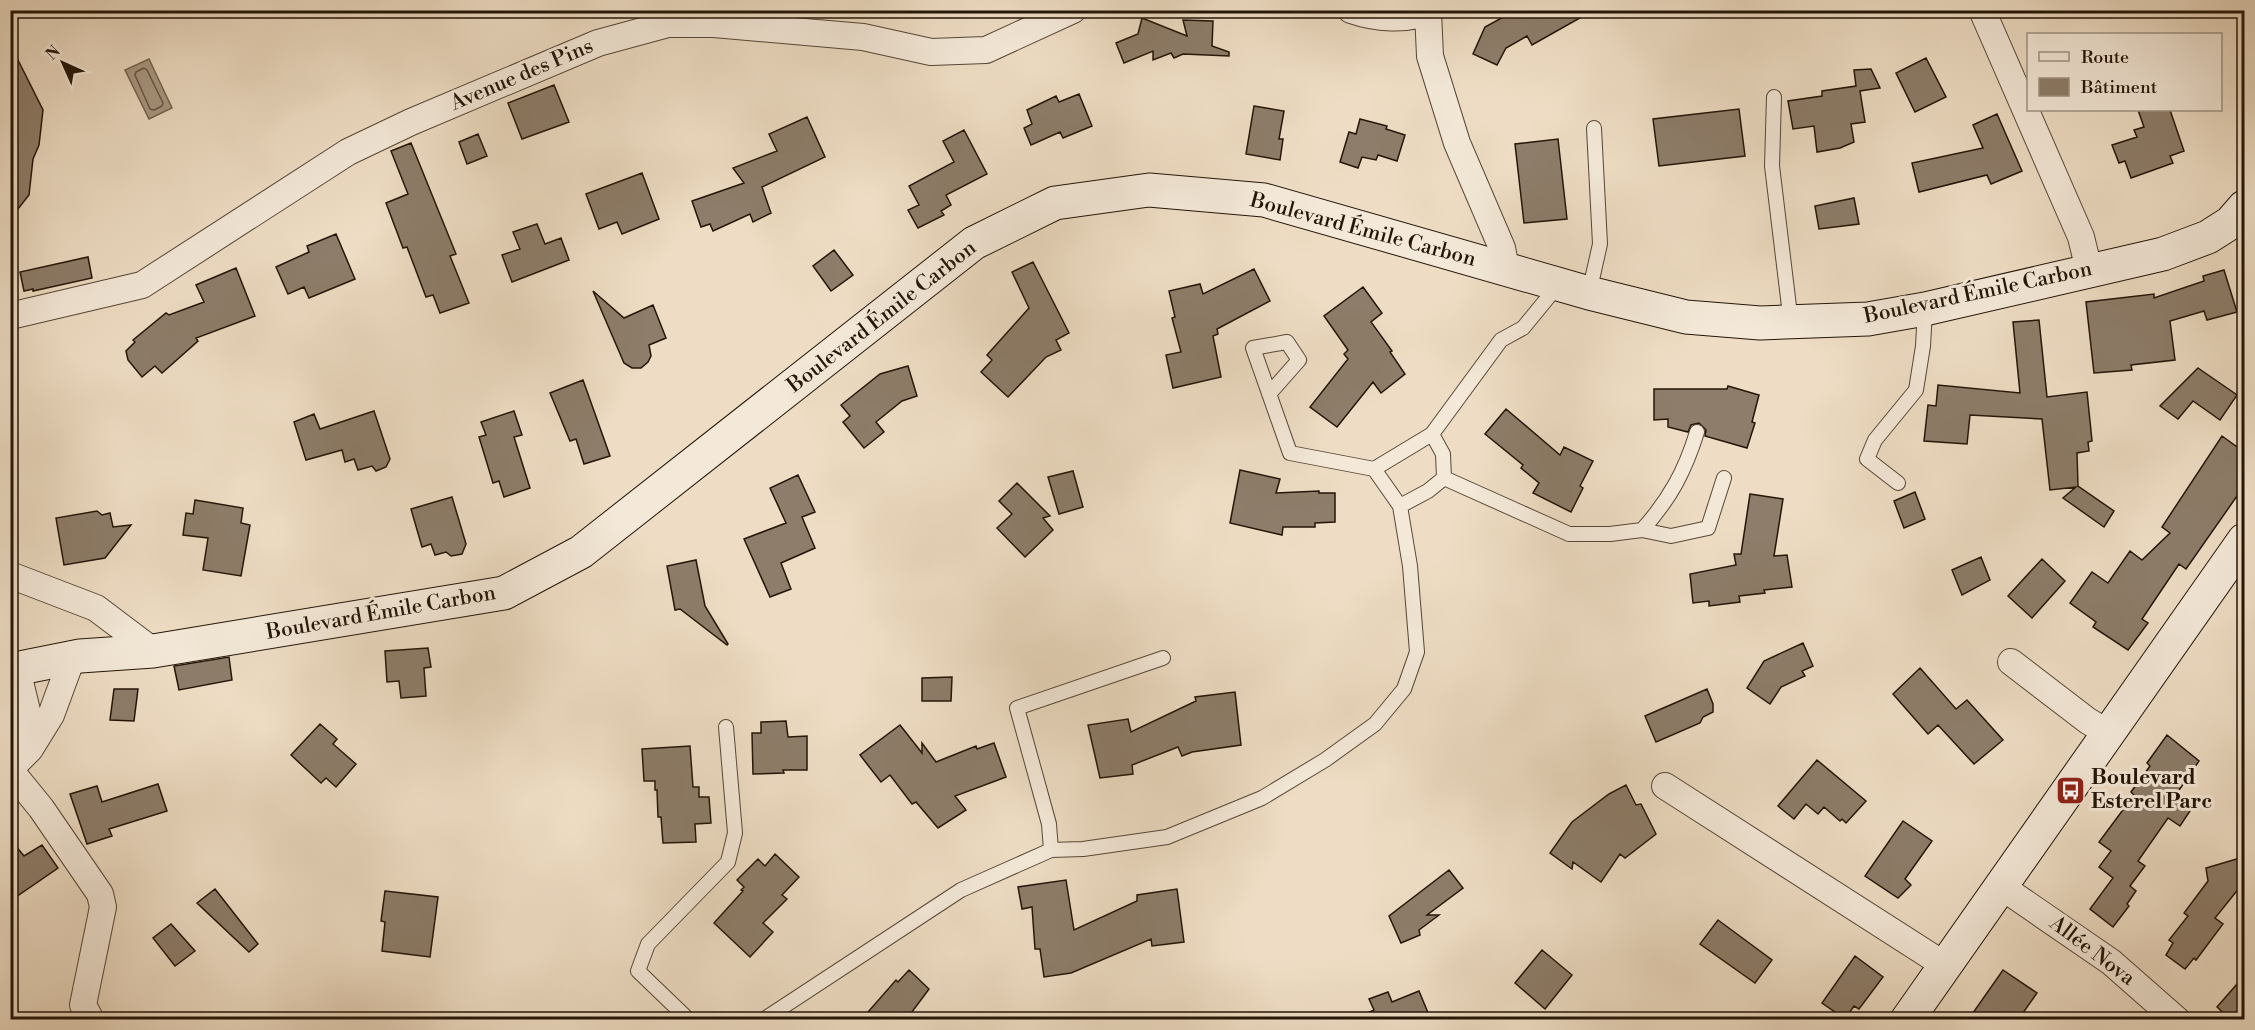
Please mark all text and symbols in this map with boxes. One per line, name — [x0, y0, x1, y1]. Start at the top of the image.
north arrow — [33, 33, 93, 93]
street label: Avenue des Pins — [446, 33, 597, 117]
legend — [2027, 33, 2222, 111]
text: N — [42, 41, 65, 65]
text: Route — [2081, 46, 2129, 69]
text: Bâtiment — [2080, 76, 2158, 99]
street label: Boulevard Émile Carbon — [1246, 185, 1480, 273]
street label: Boulevard Émile Carbon — [780, 233, 982, 399]
street label: Boulevard Émile Carbon — [1860, 254, 2095, 330]
street label: Boulevard Émile Carbon — [263, 578, 498, 646]
place label: Boulevard Esterel Parc — [2091, 765, 2212, 815]
bus stop icon: Boulevard Esterel Parc — [2054, 774, 2086, 806]
street label: Allée Nova — [2043, 910, 2140, 992]

